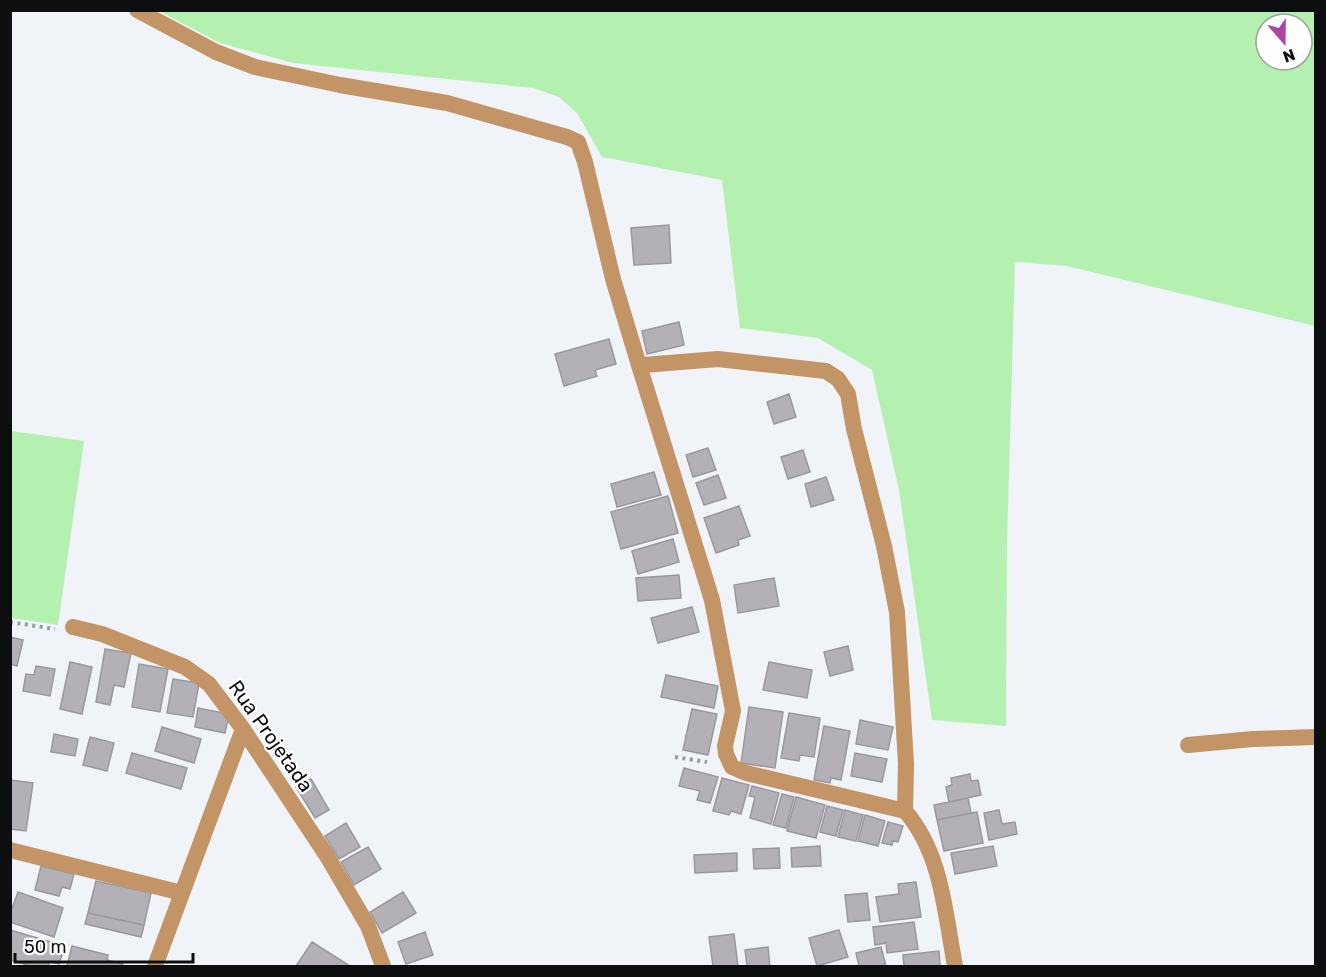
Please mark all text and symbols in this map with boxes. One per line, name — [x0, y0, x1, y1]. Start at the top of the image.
north arrow — [1254, 12, 1314, 72]
text: N — [1280, 45, 1298, 67]
street label: Rua Projetada — [224, 676, 318, 796]
scale bar — [15, 926, 194, 964]
text: 50 m — [24, 936, 67, 958]

